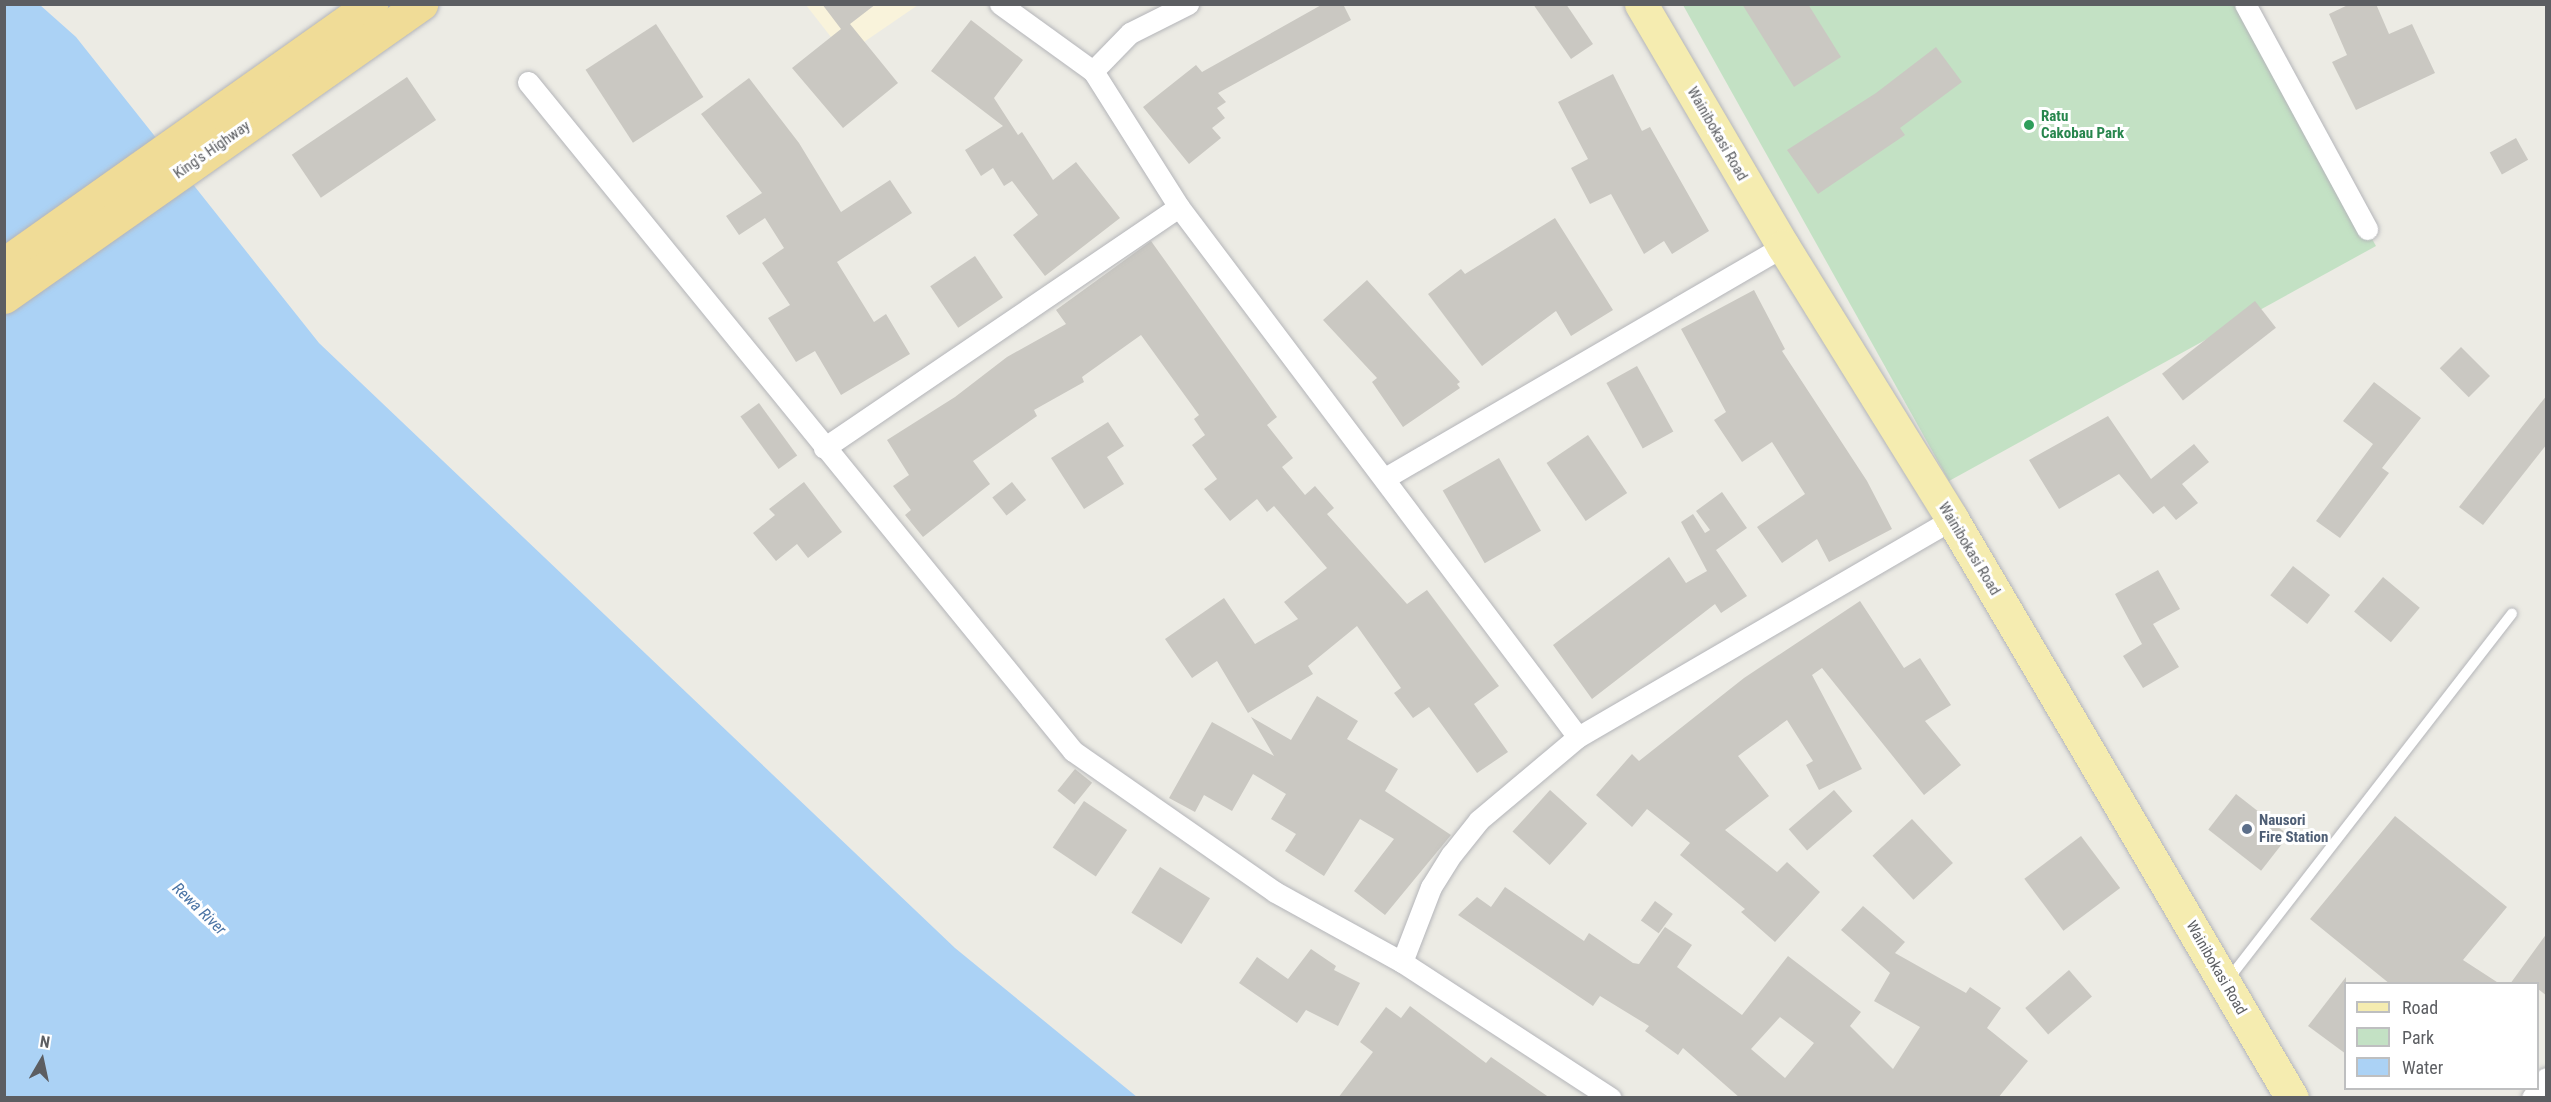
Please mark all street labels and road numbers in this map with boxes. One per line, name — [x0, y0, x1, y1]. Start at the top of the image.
street label: Wainibokasi Road — [1683, 84, 1751, 184]
street label: King's Highway — [170, 117, 254, 183]
street label: Wainibokasi Road — [1934, 499, 2004, 599]
street label: Wainibokasi Road — [2182, 918, 2250, 1018]

